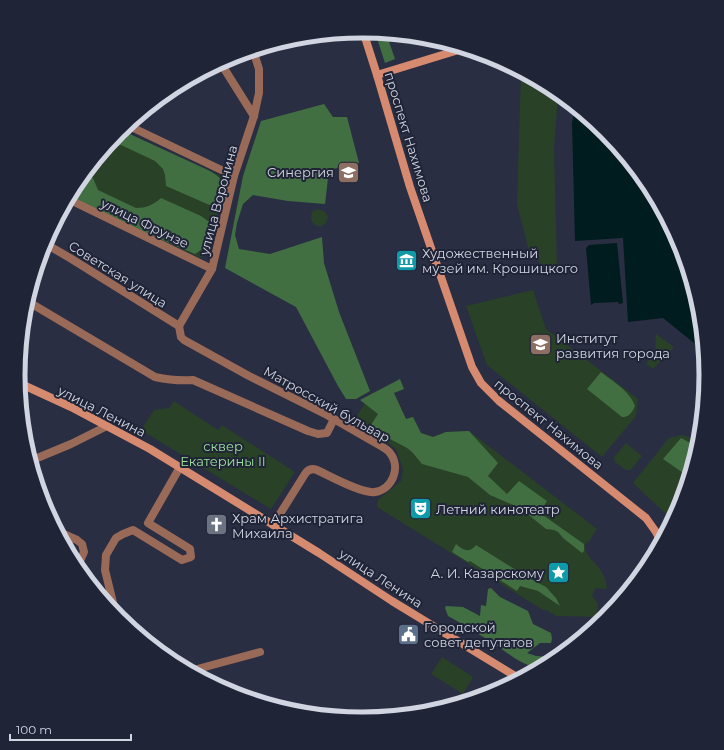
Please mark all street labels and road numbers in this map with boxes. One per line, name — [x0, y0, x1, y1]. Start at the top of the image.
street label: проспект Нахимова — [382, 70, 436, 204]
street label: улица Воронина — [195, 143, 240, 258]
street label: улица Фрунзе — [98, 194, 191, 251]
street label: Советская улица — [66, 237, 170, 311]
street label: Матросский бульвар — [261, 363, 393, 445]
street label: проспект Нахимова — [491, 375, 607, 473]
street label: улица Ленина — [55, 382, 149, 440]
street label: улица Ленина — [335, 545, 426, 611]

